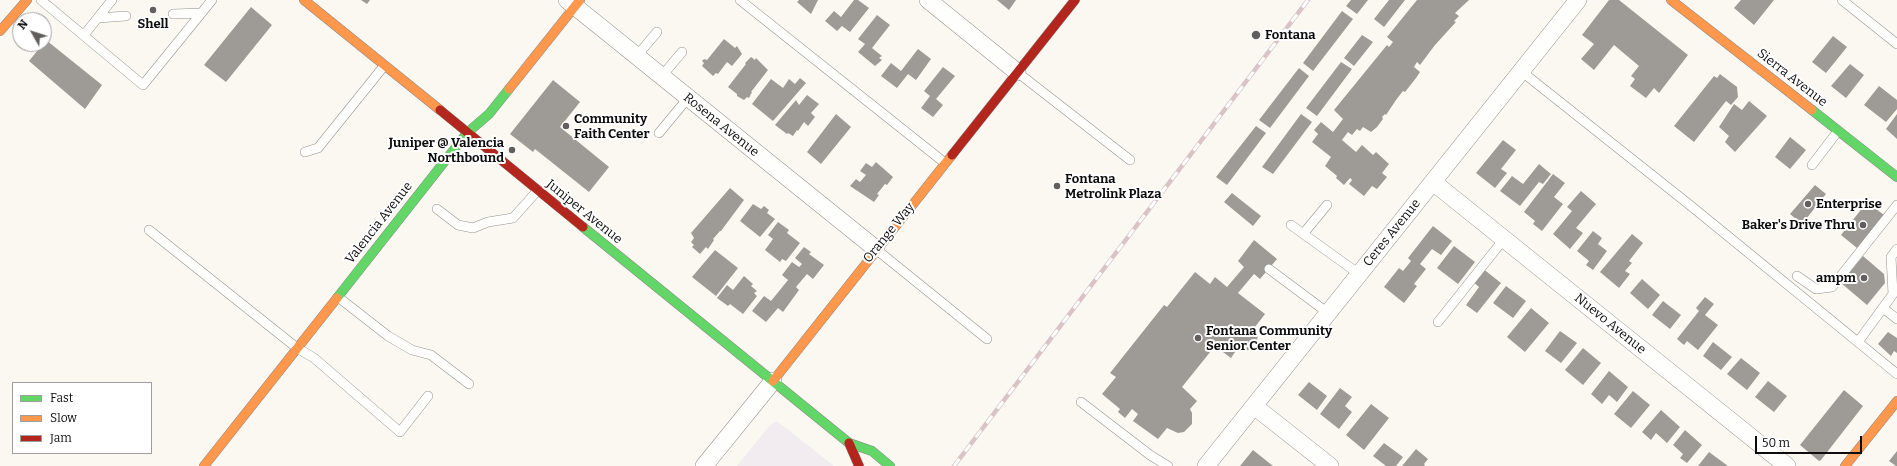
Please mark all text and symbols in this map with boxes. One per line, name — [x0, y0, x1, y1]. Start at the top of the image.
marker: Shell — [148, 5, 158, 15]
north arrow — [12, 12, 52, 52]
place label: Shell — [137, 16, 169, 32]
text: N — [15, 17, 31, 32]
place label: Fontana — [1265, 27, 1316, 43]
marker: Fontana — [1250, 29, 1262, 41]
street label: Sierra Avenue — [1754, 46, 1830, 110]
street label: Rosena Avenue — [680, 90, 762, 160]
place label: Community Faith Center — [574, 111, 650, 142]
marker: Community Faith Center — [561, 121, 571, 131]
place label: Juniper @ Valencia Northbound — [389, 135, 504, 166]
marker: Juniper @ Valencia Northbound — [507, 145, 517, 155]
place label: Fontana Metrolink Plaza — [1065, 171, 1161, 202]
street label: Juniper Avenue — [543, 177, 625, 247]
street label: Valencia Avenue — [342, 179, 416, 267]
marker: Fontana Metrolink Plaza — [1052, 181, 1062, 191]
street label: Ceres Avenue — [1360, 196, 1424, 270]
place label: Enterprise — [1816, 196, 1882, 212]
marker: Enterprise — [1803, 199, 1813, 209]
street label: Orange Way — [860, 200, 918, 266]
place label: Baker's Drive Thru — [1742, 217, 1855, 233]
marker: Baker's Drive Thru — [1858, 220, 1868, 230]
place label: ampm — [1816, 270, 1856, 286]
marker: ampm — [1859, 273, 1869, 283]
street label: Nuevo Avenue — [1571, 290, 1649, 358]
place label: Fontana Community Senior Center — [1206, 323, 1332, 354]
marker: Fontana Community Senior Center — [1193, 333, 1203, 343]
legend — [12, 382, 152, 454]
text: Fast — [50, 391, 73, 405]
text: Slow — [50, 411, 77, 425]
scale bar — [1757, 428, 1864, 454]
text: Jam — [50, 431, 72, 445]
text: 50 m — [1762, 436, 1790, 450]

